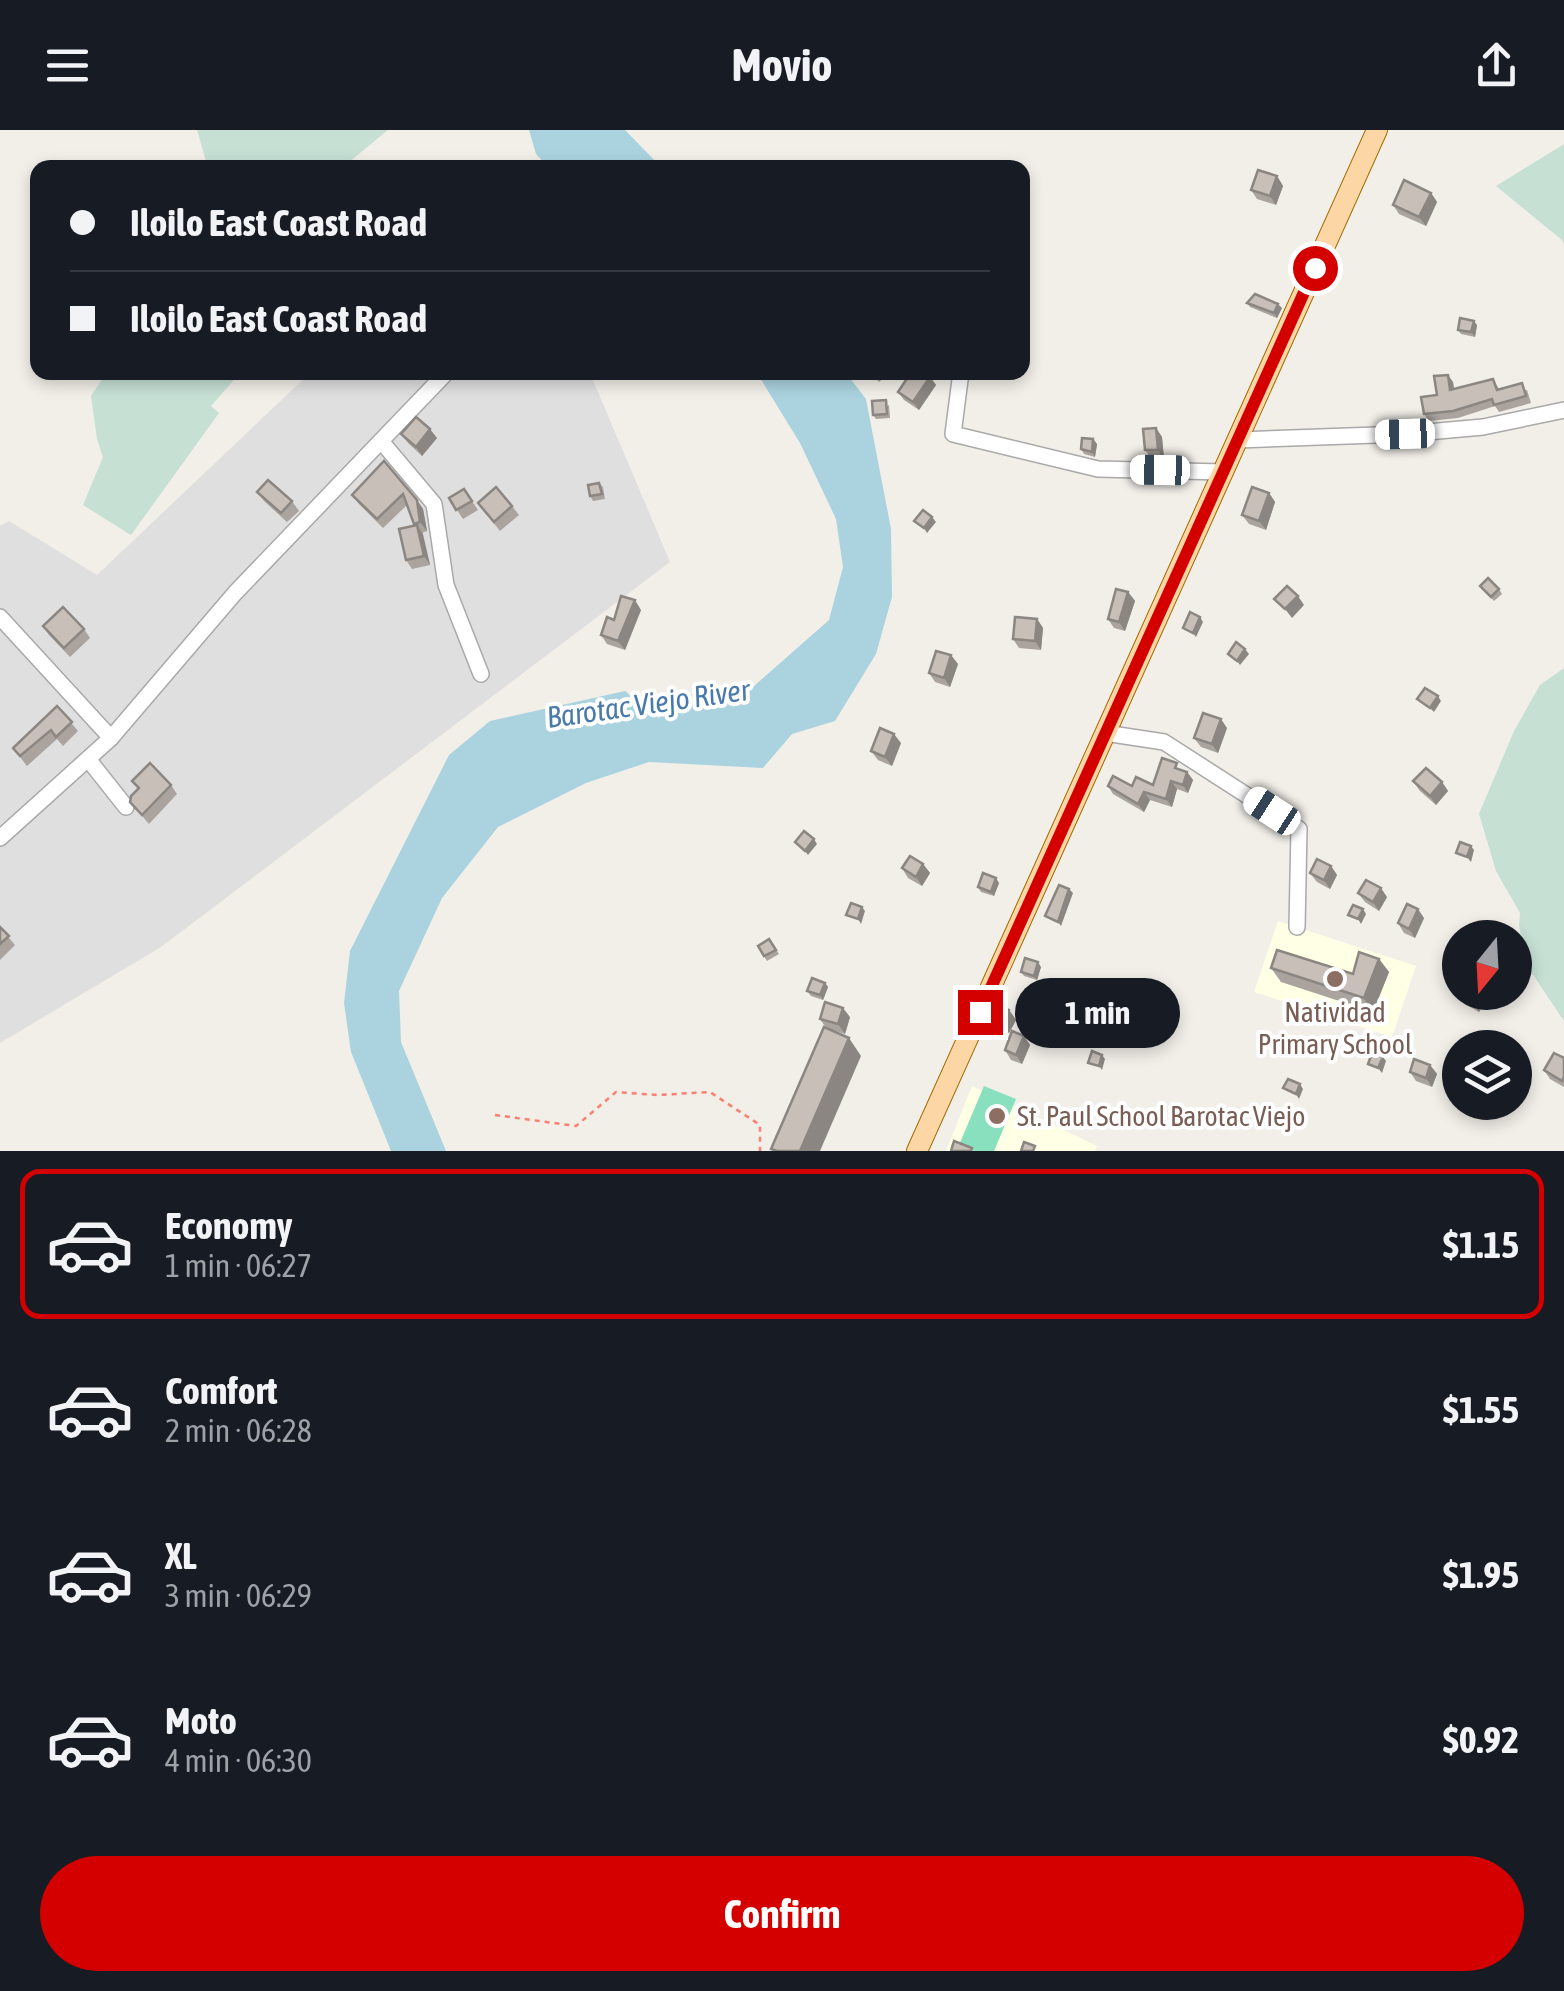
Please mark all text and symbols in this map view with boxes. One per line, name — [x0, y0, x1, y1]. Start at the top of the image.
icon: menu — [40, 38, 95, 93]
icon: share — [1469, 38, 1524, 93]
text: Movio — [732, 39, 832, 91]
text: Iloilo East Coast Road — [130, 201, 427, 244]
route start — [1293, 246, 1338, 291]
text: Iloilo East Coast Road — [130, 297, 427, 340]
car — [1374, 418, 1436, 450]
car — [1130, 454, 1190, 486]
water label: Barotac Viejo River — [544, 672, 753, 734]
car — [1239, 782, 1305, 840]
north arrow — [1442, 920, 1532, 1010]
map controls — [1442, 920, 1532, 1120]
marker: Natividad Primary School — [1324, 968, 1346, 990]
callout: 1 min — [1015, 977, 1180, 1047]
route end — [958, 990, 1003, 1035]
text: 1 min — [1065, 994, 1130, 1031]
place label: Natividad Primary School — [1258, 996, 1413, 1060]
button: layers — [1442, 1030, 1532, 1120]
place label: St. Paul School Barotac Viejo — [1017, 1100, 1305, 1132]
marker: St. Paul School Barotac Viejo — [986, 1105, 1008, 1127]
icon: car — [45, 1199, 135, 1289]
text: Economy — [165, 1204, 292, 1247]
text: $1.15 — [1443, 1223, 1519, 1266]
text: 1 min · 06:27 — [165, 1247, 312, 1284]
icon: car — [45, 1364, 135, 1454]
text: Comfort — [165, 1369, 277, 1412]
text: $1.55 — [1443, 1388, 1519, 1431]
text: 2 min · 06:28 — [165, 1412, 312, 1449]
icon: car — [45, 1529, 135, 1619]
text: XL — [165, 1534, 197, 1577]
text: $1.95 — [1443, 1553, 1519, 1596]
text: 3 min · 06:29 — [165, 1577, 312, 1614]
icon: car — [45, 1694, 135, 1784]
text: Moto — [165, 1699, 237, 1742]
text: $0.92 — [1443, 1718, 1519, 1761]
text: 4 min · 06:30 — [165, 1742, 312, 1779]
button: Confirm — [40, 1856, 1524, 1971]

